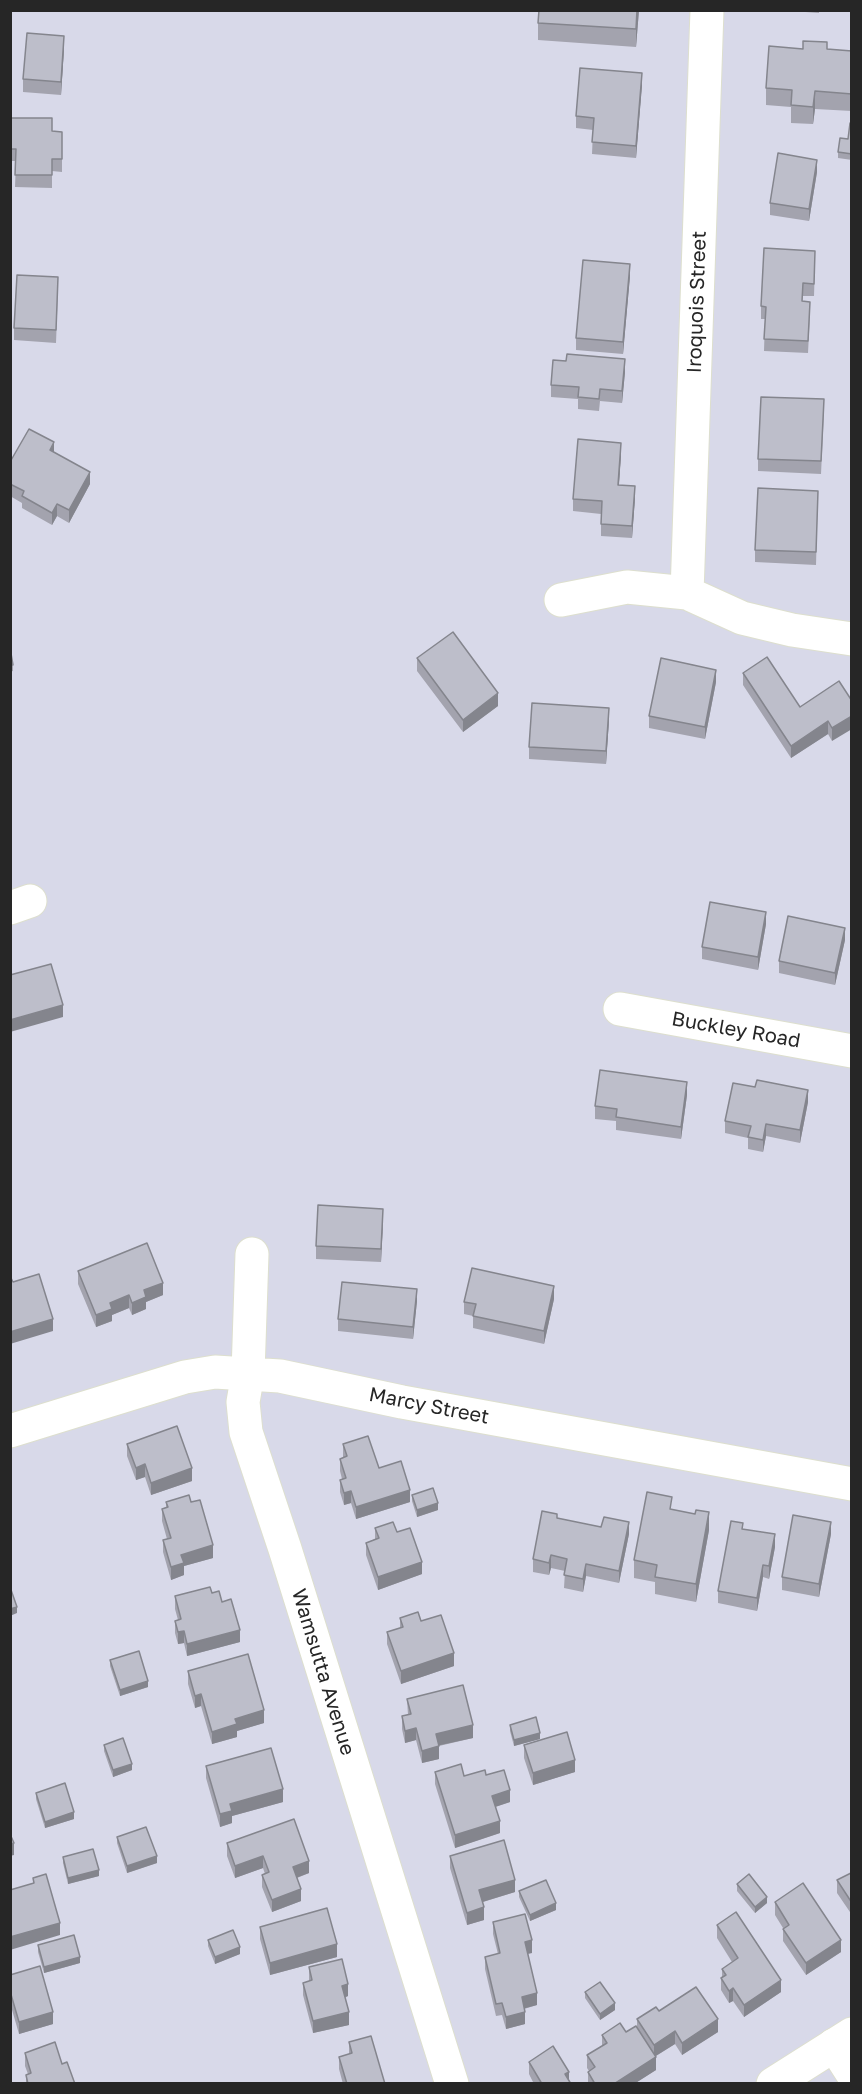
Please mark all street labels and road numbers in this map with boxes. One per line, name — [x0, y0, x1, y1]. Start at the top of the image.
street label: Iroquois Street — [683, 230, 711, 374]
street label: Buckley Road — [670, 1007, 802, 1053]
street label: Marcy Street — [367, 1383, 491, 1429]
street label: Wamsutta Avenue — [286, 1586, 360, 1758]

